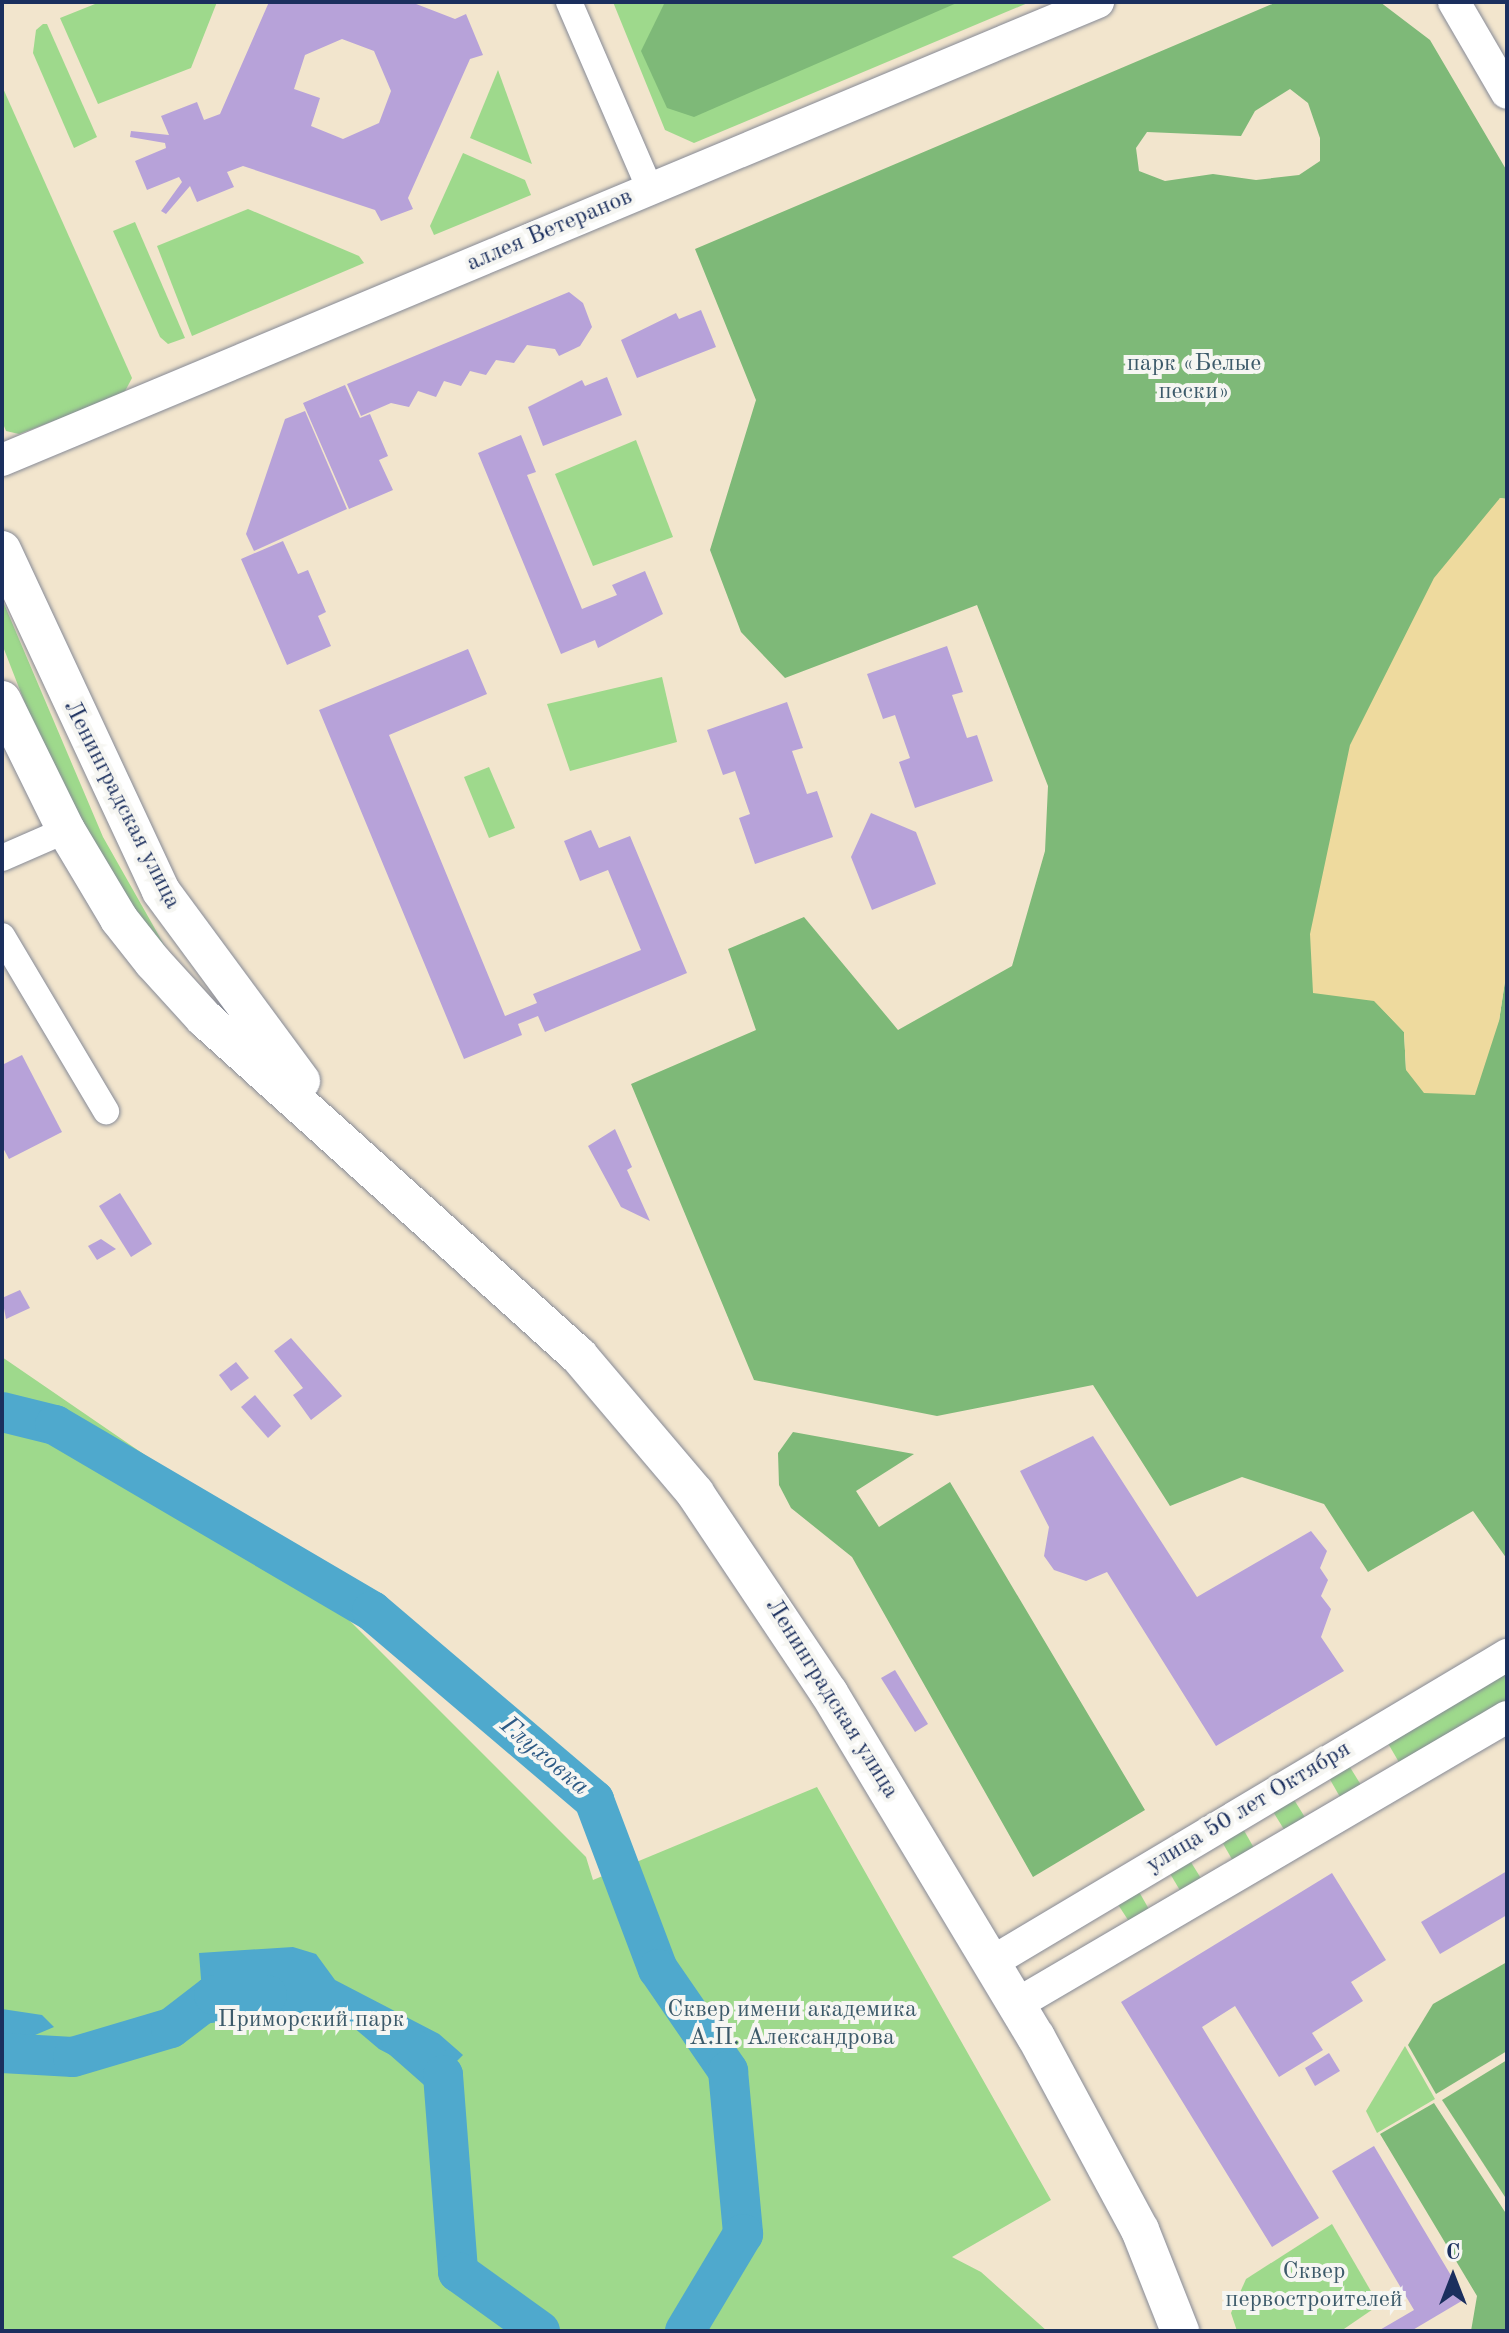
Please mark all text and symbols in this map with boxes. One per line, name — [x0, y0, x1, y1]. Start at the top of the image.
street label: аллея Ветеранов — [463, 183, 637, 279]
park label: парк «Белые пески» — [1127, 351, 1261, 407]
street label: Ленинградская улица — [56, 696, 186, 914]
street label: Ленинградская улица — [758, 1594, 904, 1804]
water label: Глуховка — [493, 1711, 595, 1803]
street label: улица 50 лет Октября — [1142, 1736, 1356, 1880]
park label: Сквер имени академика А.П. Александрова — [667, 1997, 917, 2053]
park label: Приморский парк — [218, 2007, 404, 2035]
north arrow — [1413, 2237, 1493, 2317]
text: С — [1446, 2242, 1460, 2264]
park label: Сквер первостроителей — [1225, 2259, 1403, 2315]

